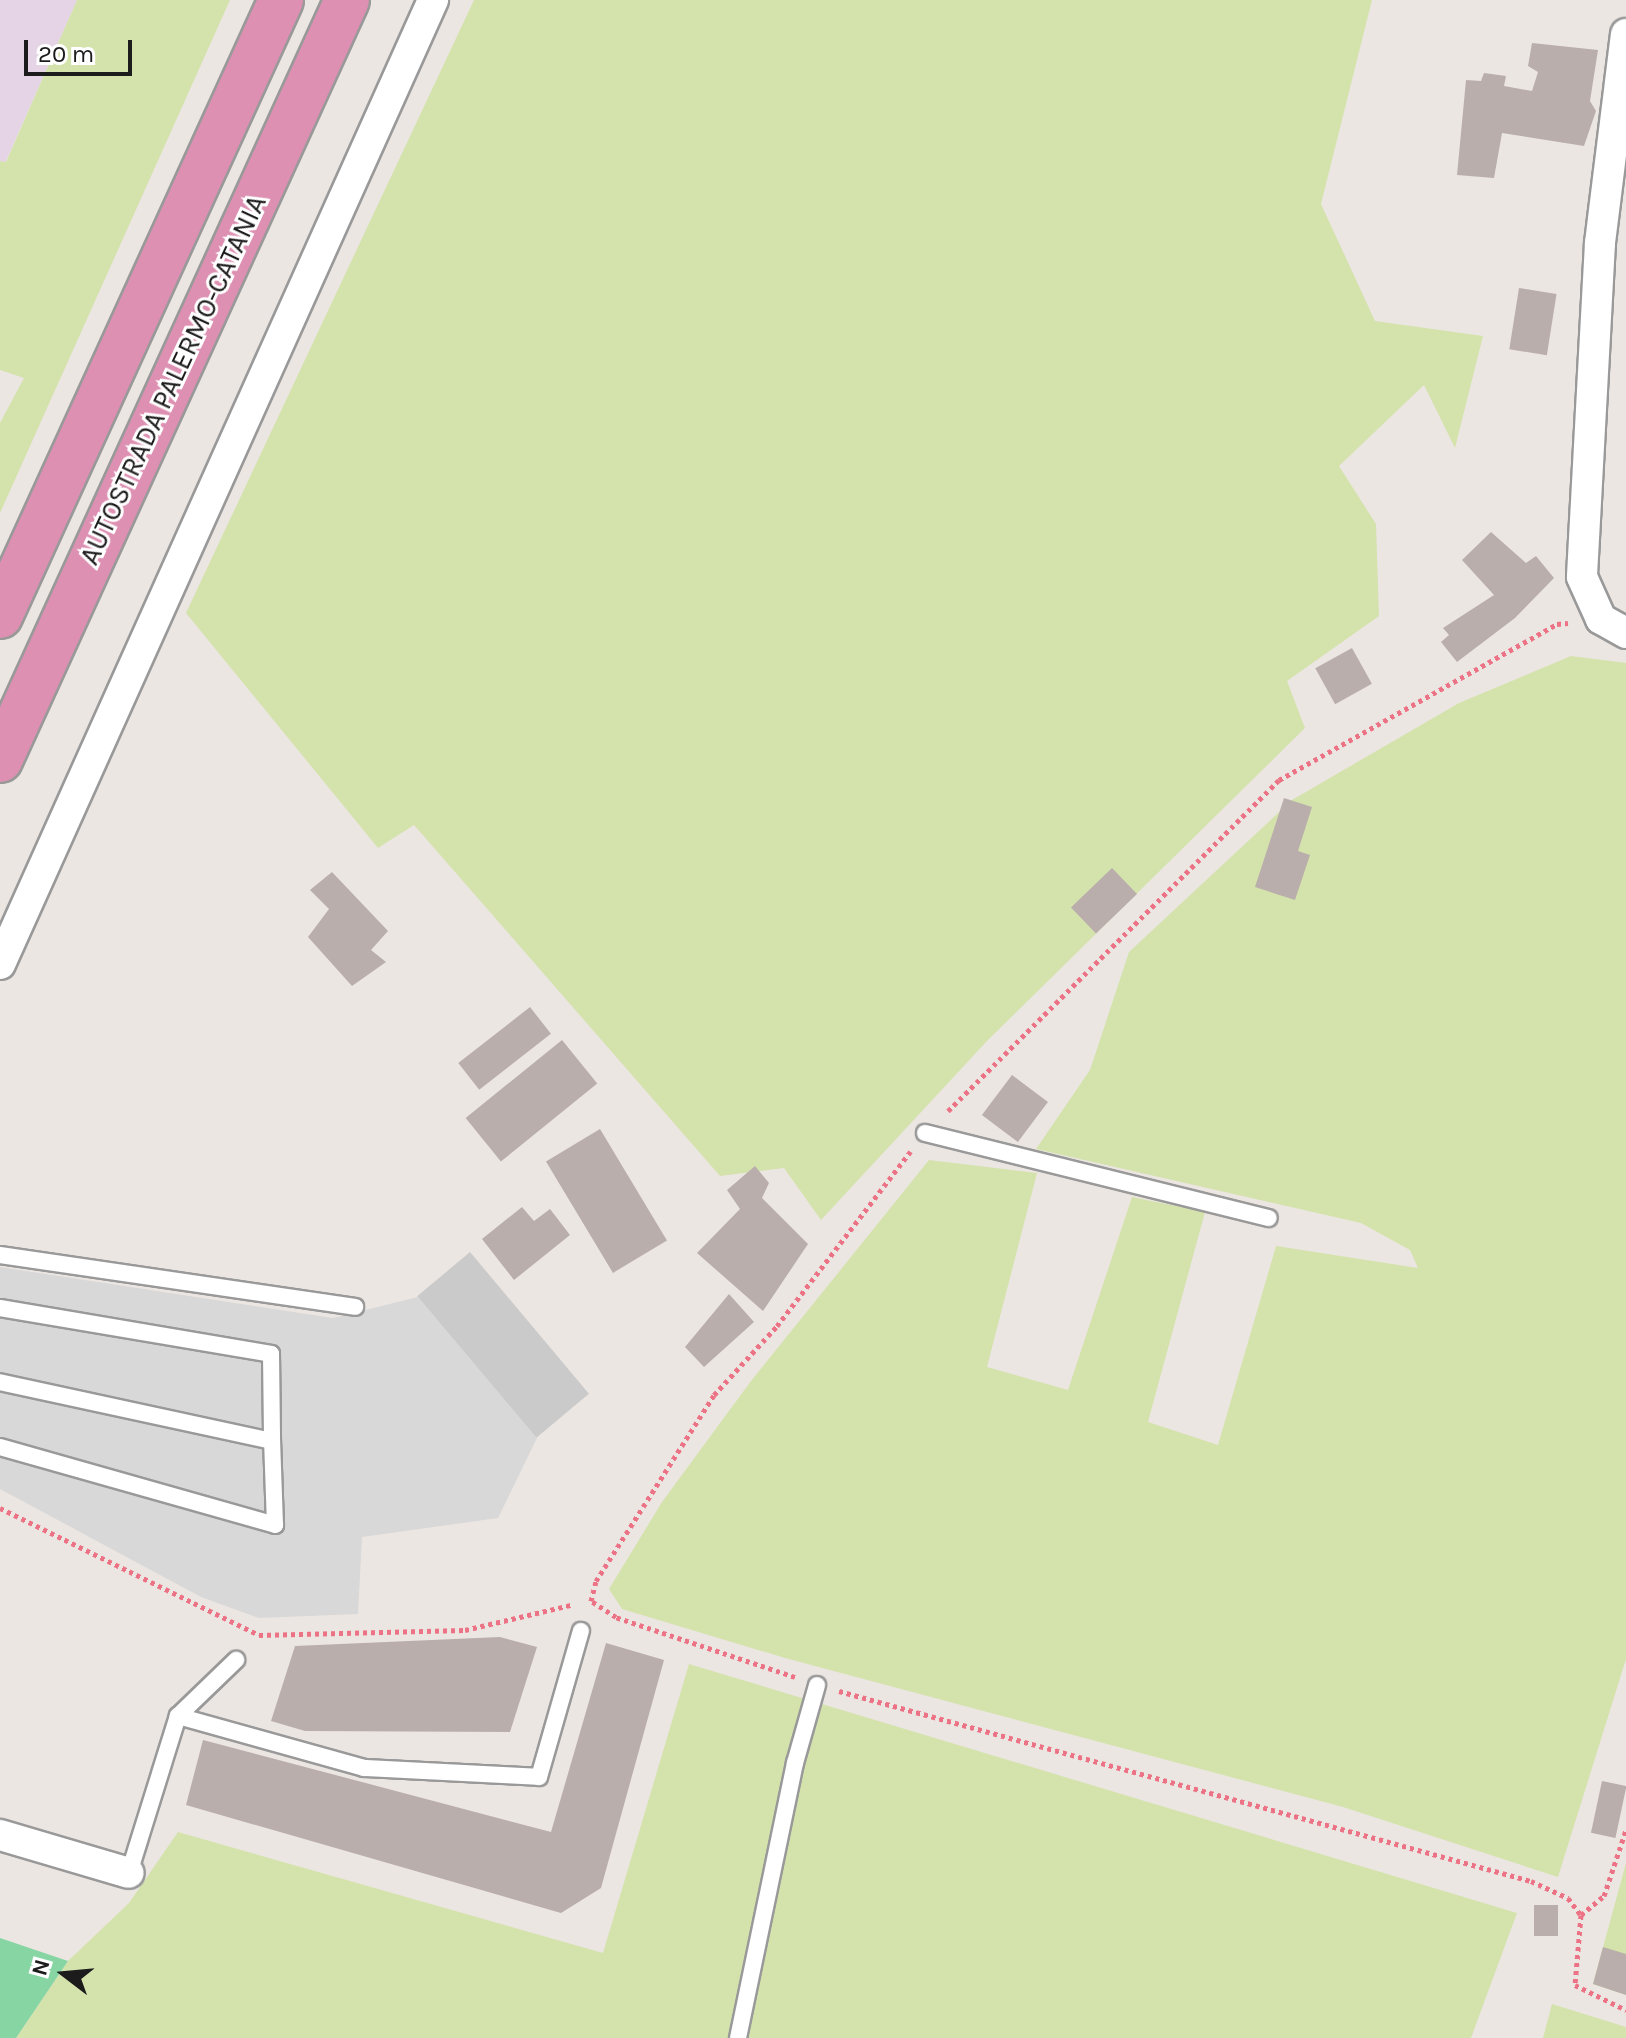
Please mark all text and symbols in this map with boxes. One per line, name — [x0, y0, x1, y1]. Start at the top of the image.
scale bar — [28, 24, 136, 74]
text: 20 m — [38, 40, 94, 68]
street label: AUTOSTRADA PALERMO-CATANIA — [72, 190, 274, 570]
north arrow — [24, 1934, 104, 2014]
text: N — [26, 1956, 56, 1979]

